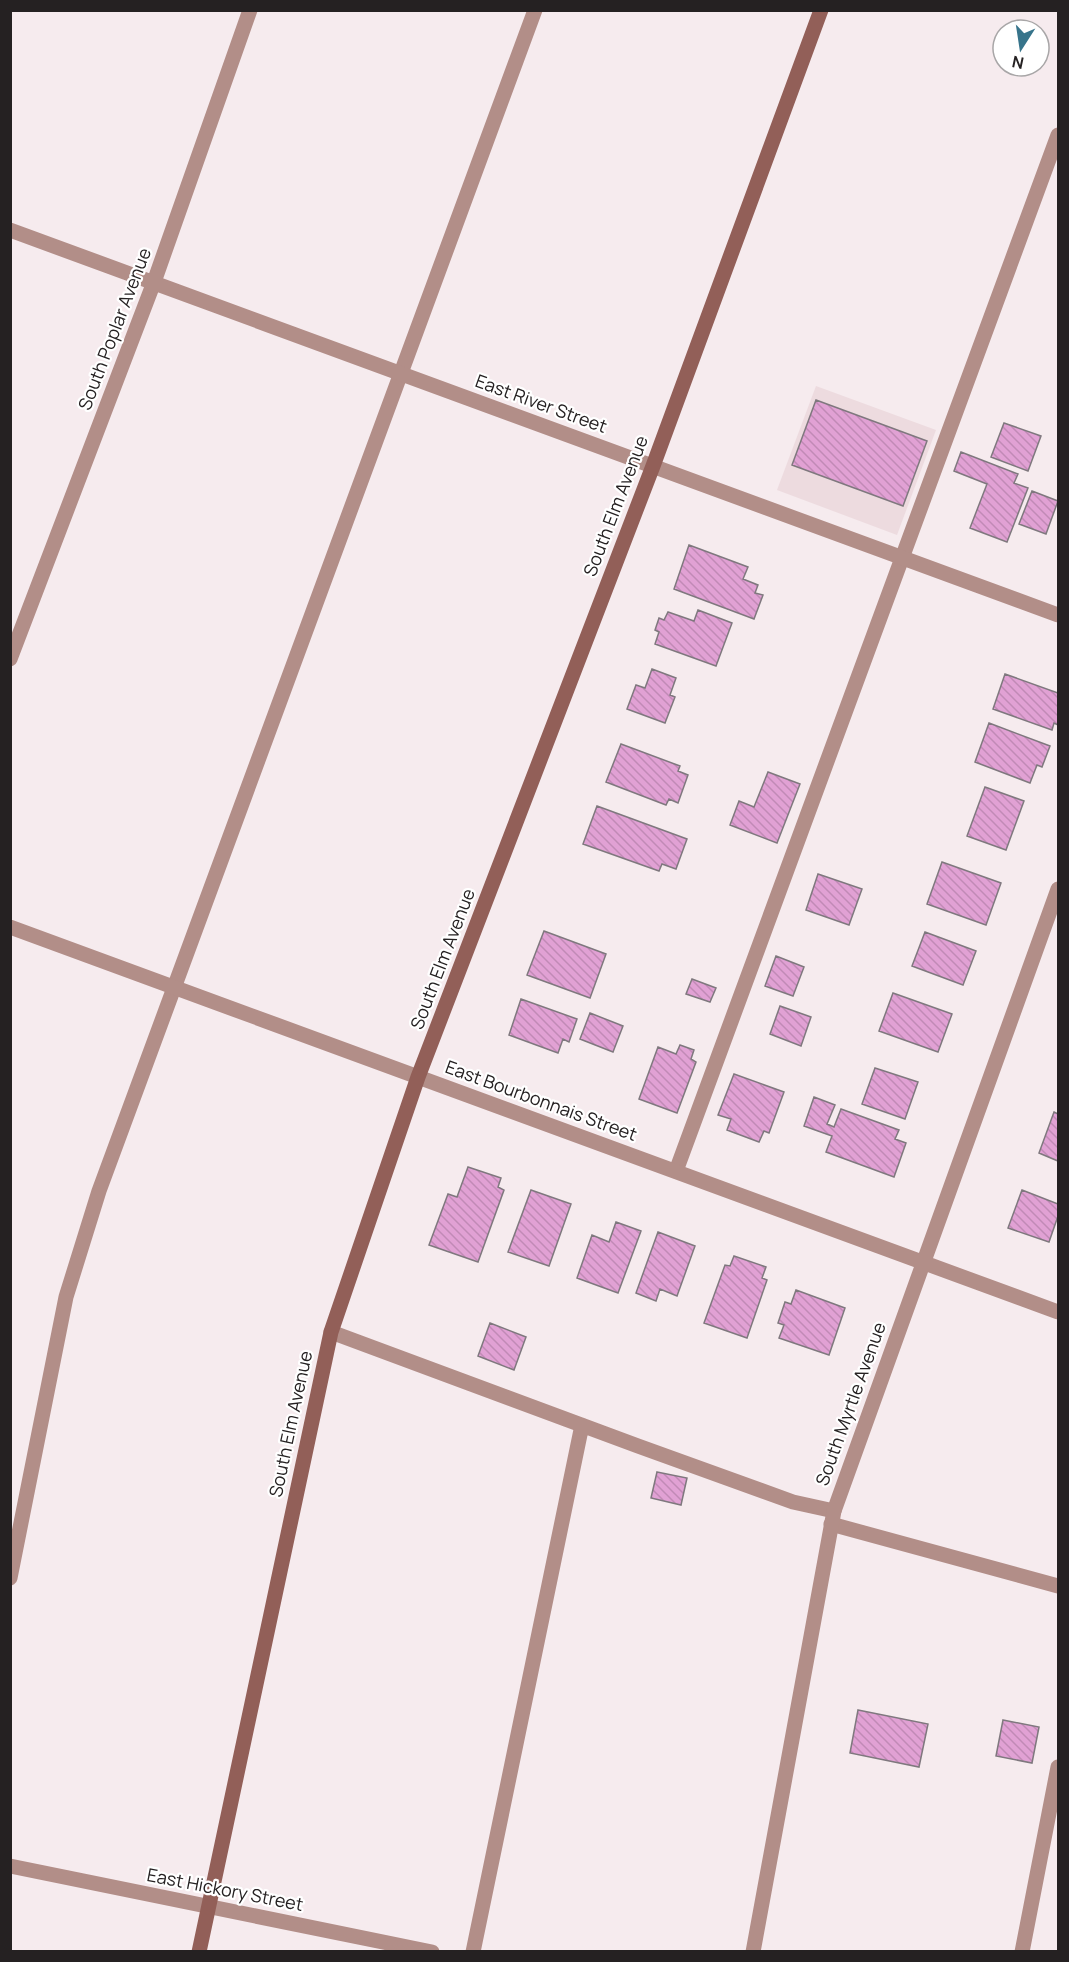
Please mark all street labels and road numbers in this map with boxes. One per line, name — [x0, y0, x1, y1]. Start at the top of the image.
street label: South Poplar Avenue — [72, 244, 156, 413]
street label: East River Street — [472, 368, 610, 438]
street label: South Elm Avenue — [577, 432, 653, 579]
street label: South Elm Avenue — [404, 885, 480, 1032]
street label: East Bourbonnais Street — [442, 1054, 640, 1146]
street label: South Myrtle Avenue — [809, 1319, 891, 1489]
street label: South Elm Avenue — [263, 1348, 317, 1499]
street label: East Hickory Street — [145, 1862, 305, 1916]

